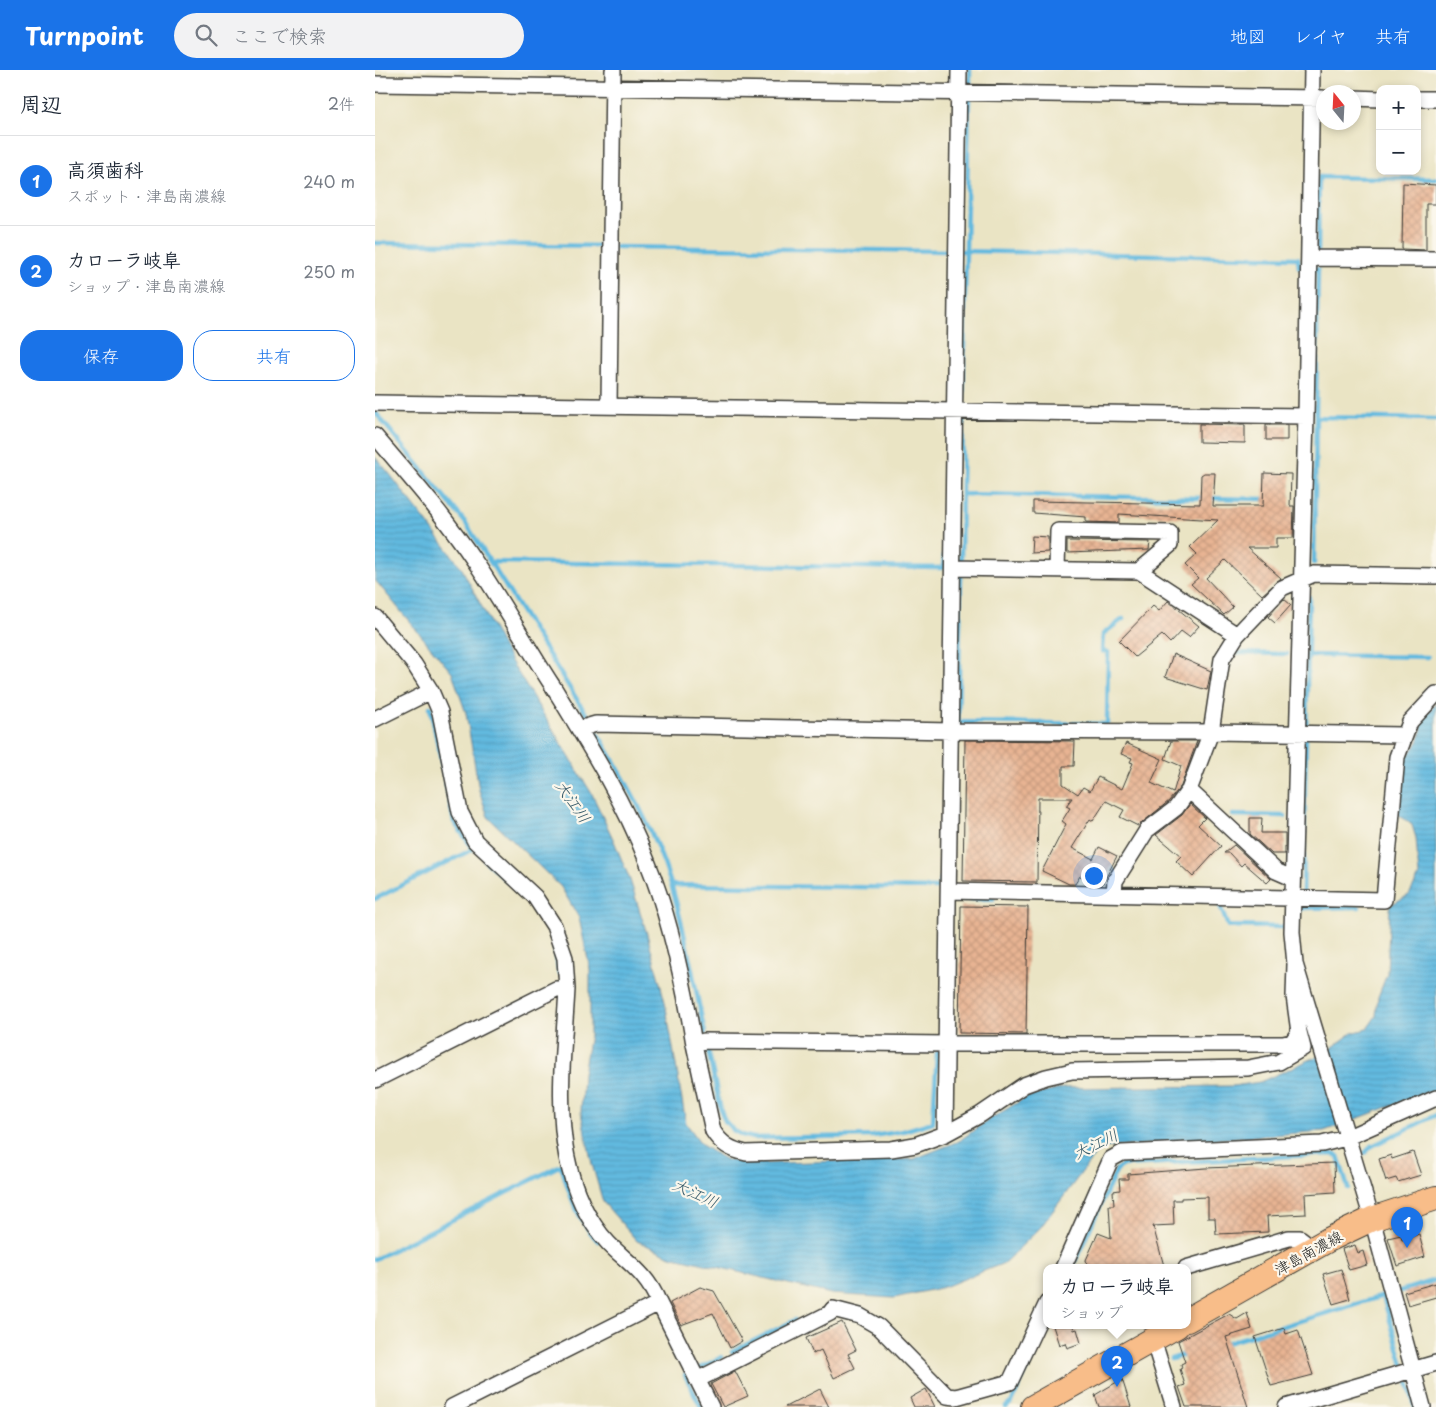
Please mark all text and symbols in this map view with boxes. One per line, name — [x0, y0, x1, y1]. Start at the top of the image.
search box — [174, 13, 524, 58]
text: Turnpoint — [25, 17, 144, 53]
icon: search — [192, 21, 220, 49]
text: ここで検索 — [232, 21, 327, 49]
text: 地図 — [1230, 22, 1266, 49]
text: レイヤ — [1294, 22, 1347, 49]
text: 共有 — [1375, 22, 1411, 49]
north arrow — [1316, 85, 1361, 130]
map controls — [1376, 85, 1421, 175]
button: + — [1376, 85, 1421, 130]
text: 周辺 — [20, 87, 62, 119]
text: 2件 — [328, 91, 355, 115]
button: − — [1376, 130, 1421, 175]
text: 高須歯科 — [67, 155, 143, 183]
text: 1 — [32, 169, 40, 193]
text: 240 m — [303, 169, 355, 193]
text: スポット · 津島南濃線 — [67, 183, 226, 207]
text: カローラ岐阜 — [67, 245, 181, 273]
text: 2 — [30, 259, 42, 283]
text: 250 m — [304, 259, 355, 283]
text: ショップ · 津島南濃線 — [67, 273, 225, 297]
button: 保存 — [20, 330, 183, 381]
button: 共有 — [193, 330, 355, 381]
water label: 大江川 — [550, 774, 598, 828]
your location — [1081, 863, 1107, 889]
water label: 大江川 — [1068, 1122, 1122, 1164]
water label: 大江川 — [669, 1171, 723, 1213]
pin: 1 — [1391, 1207, 1423, 1248]
street label: 津島南濃線 — [1270, 1224, 1346, 1280]
popup — [1043, 1264, 1191, 1329]
text: カローラ岐阜 — [1060, 1271, 1174, 1299]
text: ショップ — [1060, 1299, 1123, 1323]
pin: 2 — [1101, 1346, 1133, 1387]

